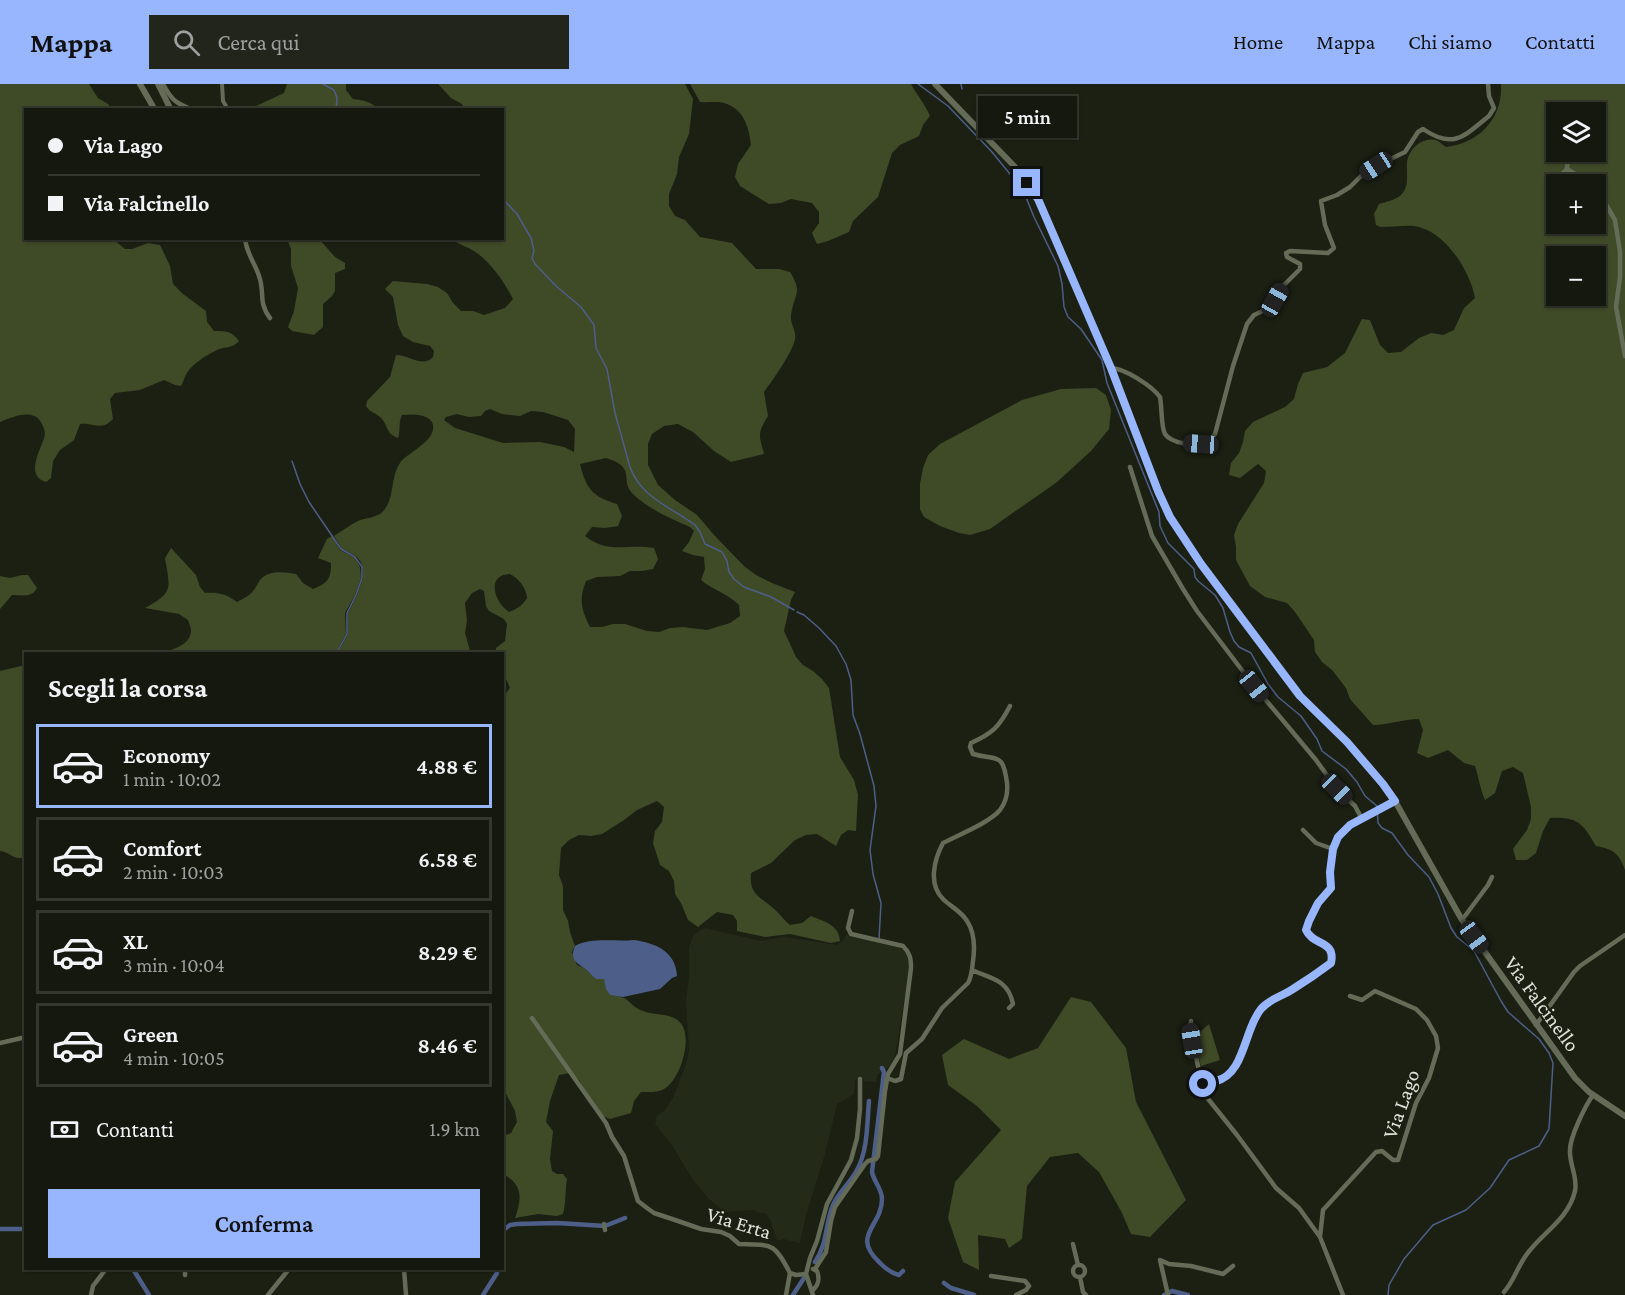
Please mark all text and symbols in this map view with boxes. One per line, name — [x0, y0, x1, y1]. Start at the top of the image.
search box — [149, 15, 569, 69]
icon: search — [170, 26, 203, 59]
text: Mappa — [30, 27, 113, 58]
text: Cerca qui — [218, 30, 300, 55]
text: Home — [1233, 30, 1283, 54]
text: Mappa — [1316, 30, 1375, 54]
text: Chi siamo — [1408, 30, 1492, 54]
text: Contatti — [1525, 30, 1595, 54]
callout: 5 min — [978, 96, 1076, 138]
map controls — [1546, 102, 1606, 306]
button: layers — [1546, 102, 1606, 162]
text: 5 min — [1004, 106, 1051, 128]
text: Via Lago — [84, 133, 163, 158]
car — [1356, 149, 1396, 183]
route end — [1013, 169, 1040, 196]
button: + — [1546, 174, 1606, 234]
text: Via Falcinello — [84, 191, 209, 216]
button: − — [1546, 246, 1606, 306]
car — [1258, 280, 1292, 320]
car — [1182, 434, 1220, 454]
car — [1236, 666, 1272, 706]
text: Scegli la corsa — [48, 673, 207, 703]
icon: car — [51, 739, 105, 793]
text: Economy — [123, 743, 210, 768]
text: 4.88 € — [416, 754, 477, 779]
text: 1 min · 10:02 — [123, 768, 221, 790]
car — [1318, 770, 1356, 808]
icon: car — [51, 832, 105, 886]
text: Comfort — [123, 836, 201, 861]
text: 6.58 € — [418, 847, 477, 872]
text: 2 min · 10:03 — [123, 861, 224, 883]
car — [1456, 917, 1492, 957]
icon: car — [51, 925, 105, 979]
text: XL — [123, 929, 148, 954]
text: 8.29 € — [418, 940, 477, 965]
street label: Via Falcinello — [1499, 952, 1585, 1056]
text: 3 min · 10:04 — [123, 954, 225, 976]
icon: car — [51, 1018, 105, 1072]
text: Green — [123, 1022, 179, 1047]
car — [1180, 1022, 1204, 1060]
text: 8.46 € — [418, 1033, 477, 1058]
text: 4 min · 10:05 — [123, 1047, 225, 1069]
street label: Via Lago — [1377, 1066, 1425, 1142]
route start — [1189, 1070, 1216, 1097]
icon: cash — [48, 1113, 81, 1146]
text: Contanti — [96, 1117, 174, 1142]
text: 1.9 km — [429, 1118, 480, 1140]
button: Conferma — [48, 1189, 480, 1258]
street label: Via Erta — [704, 1202, 774, 1244]

